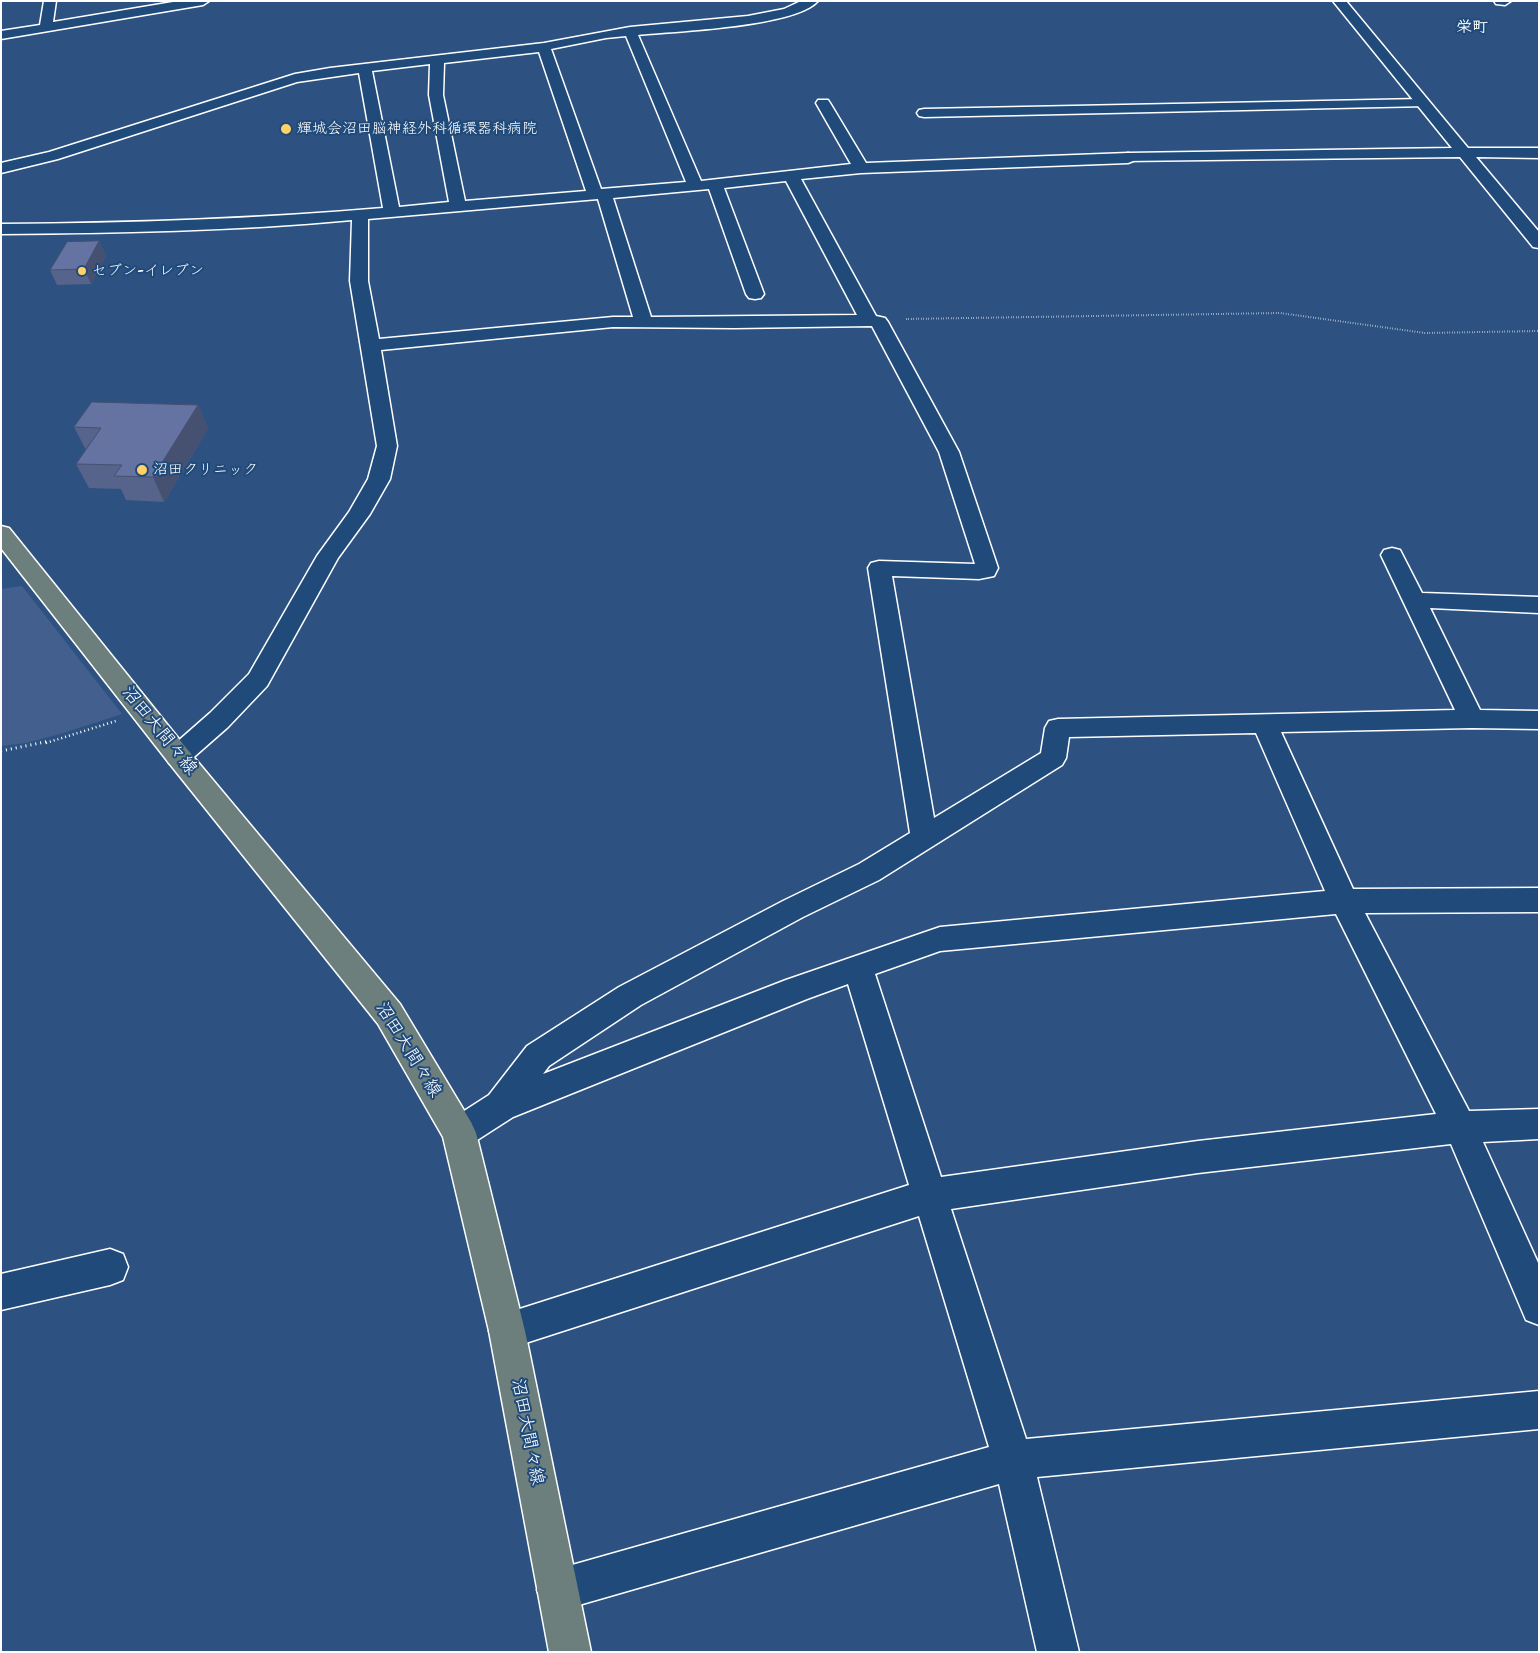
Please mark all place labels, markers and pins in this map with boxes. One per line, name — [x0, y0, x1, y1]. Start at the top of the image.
place label: 輝城会沼田脳神経外科循環器科病院 — [297, 120, 537, 138]
marker: 輝城会沼田脳神経外科循環器科病院 — [279, 122, 293, 136]
place label: セブン-イレブン — [92, 262, 204, 280]
marker: セブン-イレブン — [76, 265, 88, 277]
place label: 沼田クリニック — [153, 461, 258, 479]
marker: 沼田クリニック — [135, 463, 149, 477]

